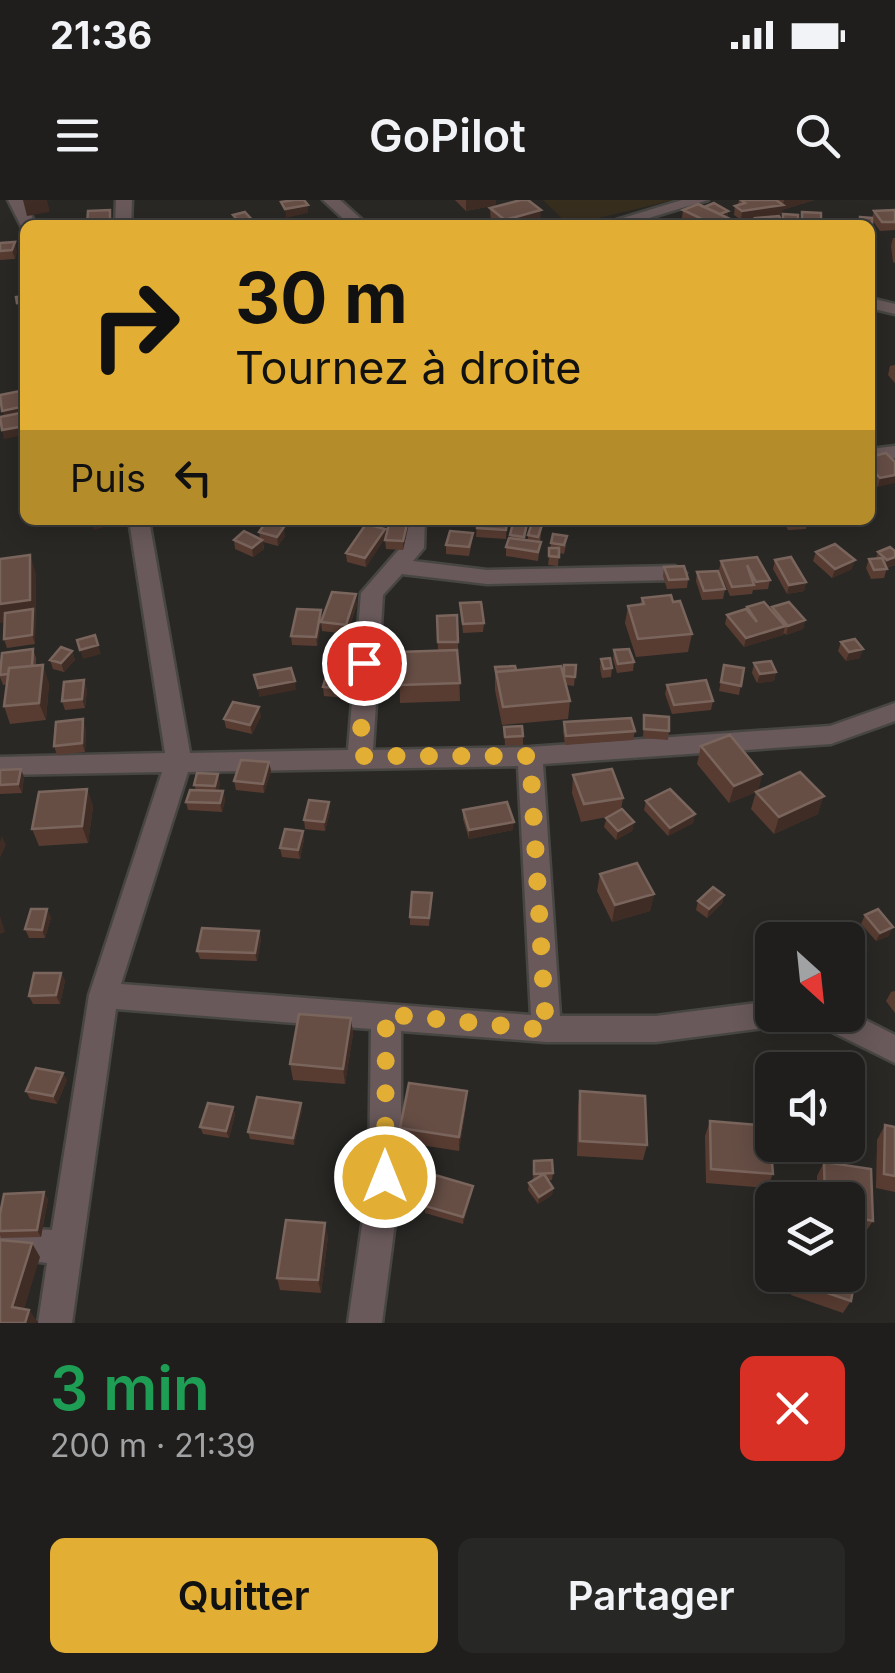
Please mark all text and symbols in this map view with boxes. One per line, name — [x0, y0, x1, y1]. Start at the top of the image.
text: 21:36 — [50, 12, 152, 58]
icon: menu — [50, 108, 105, 163]
text: GoPilot — [369, 108, 526, 163]
icon: search — [790, 108, 845, 163]
text: 30 m — [235, 255, 408, 340]
icon: right — [70, 260, 200, 390]
text: Tournez à droite — [235, 340, 582, 395]
icon: left — [166, 450, 221, 505]
text: Puis — [70, 455, 146, 501]
pin — [322, 621, 407, 706]
icon: arrive — [337, 636, 392, 691]
north arrow — [755, 922, 865, 1032]
map controls — [755, 922, 865, 1292]
button: sound — [755, 1052, 865, 1162]
position arrow — [333, 1125, 437, 1229]
button: layers — [755, 1182, 865, 1292]
text: 3 min — [50, 1352, 210, 1424]
button: close — [740, 1356, 845, 1461]
text: 200 m · 21:39 — [50, 1426, 256, 1465]
button: Quitter — [50, 1538, 438, 1653]
button: Partager — [458, 1538, 845, 1653]

